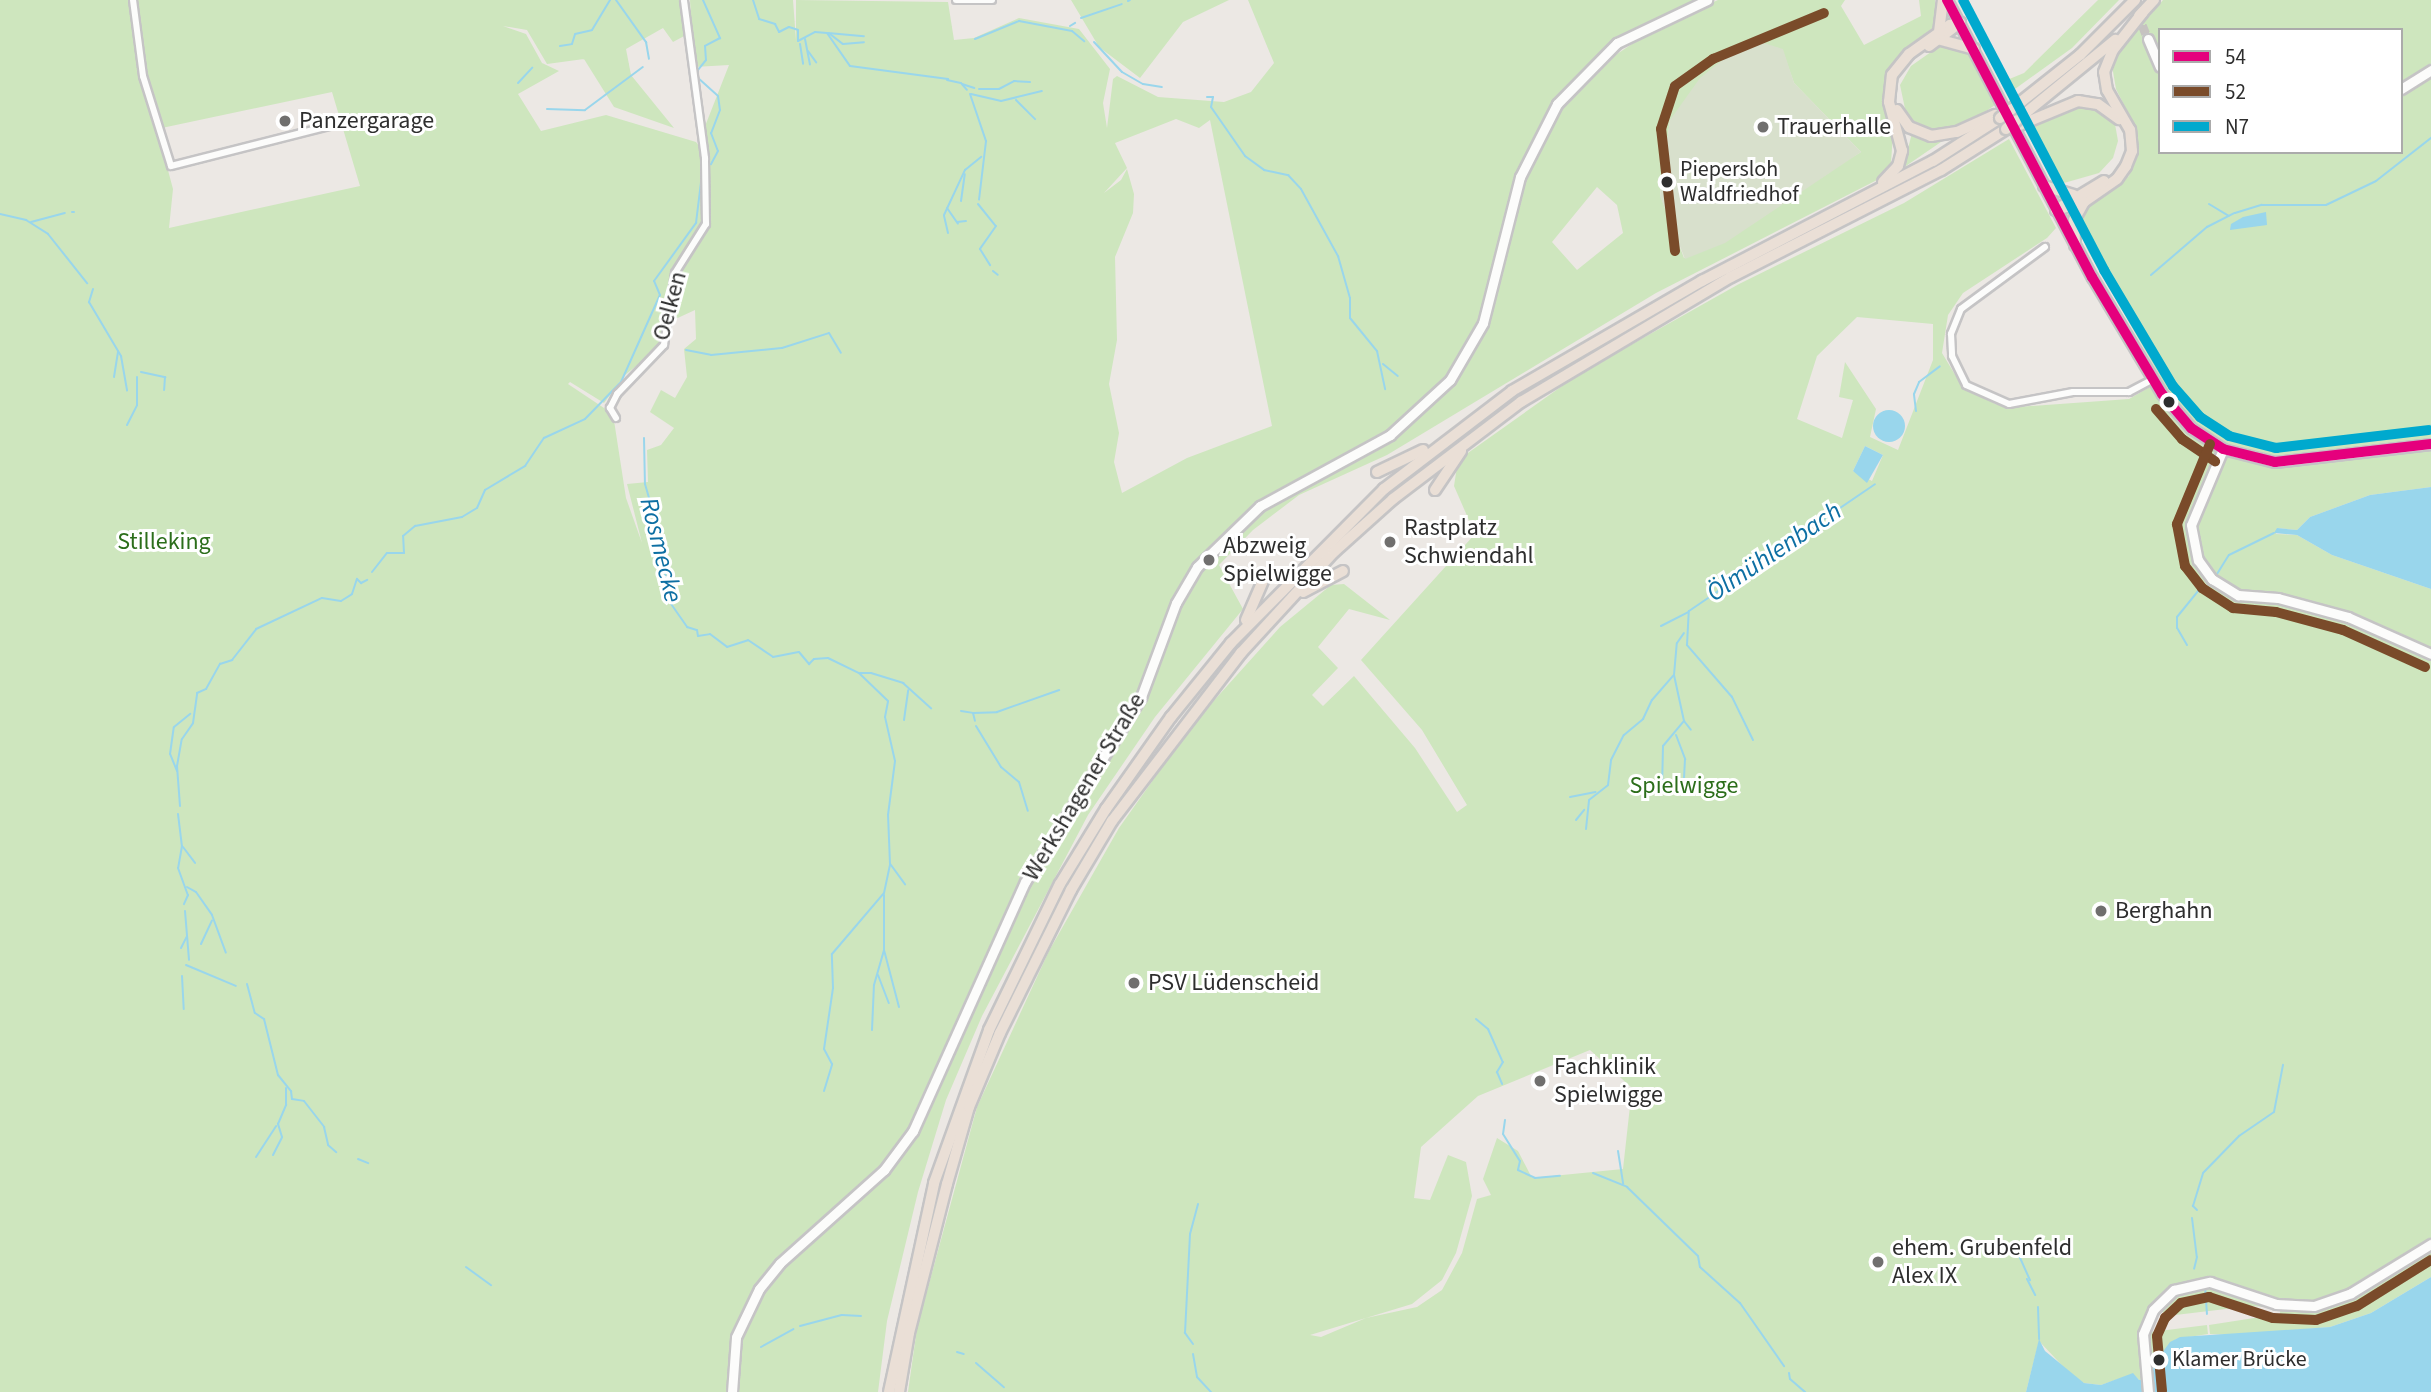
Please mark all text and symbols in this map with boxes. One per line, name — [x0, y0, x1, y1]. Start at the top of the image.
legend — [2158, 28, 2403, 154]
text: 54 — [2225, 42, 2246, 72]
text: 52 — [2225, 77, 2246, 107]
place label: Panzergarage — [299, 107, 434, 135]
text: N7 — [2225, 112, 2249, 142]
marker: Panzergarage — [277, 113, 293, 129]
place label: Trauerhalle — [1777, 113, 1891, 141]
marker: Trauerhalle — [1755, 119, 1771, 135]
place label: Piepersloh Waldfriedhof — [1680, 156, 1799, 208]
marker: Piepersloh Waldfriedhof — [1660, 175, 1674, 189]
street label: Oelken — [647, 268, 693, 344]
unlabelled marker — [2162, 395, 2176, 409]
water label: Rosmecke — [633, 494, 689, 606]
water label: Ölmühlenbach — [1701, 495, 1847, 609]
place label: Rastplatz Schwiendahl — [1404, 514, 1534, 570]
park label: Stilleking — [117, 528, 211, 556]
place label: Abzweig Spielwigge — [1223, 532, 1332, 588]
marker: Rastplatz Schwiendahl — [1382, 534, 1398, 550]
marker: Abzweig Spielwigge — [1201, 552, 1217, 568]
street label: Werkshagener Straße — [1017, 688, 1151, 886]
park label: Spielwigge — [1630, 772, 1738, 800]
place label: Berghahn — [2115, 897, 2213, 925]
marker: Berghahn — [2093, 903, 2109, 919]
place label: PSV Lüdenscheid — [1148, 969, 1319, 997]
marker: PSV Lüdenscheid — [1126, 975, 1142, 991]
place label: Fachklinik Spielwigge — [1554, 1053, 1663, 1109]
marker: Fachklinik Spielwigge — [1532, 1073, 1548, 1089]
place label: ehem. Grubenfeld Alex IX — [1892, 1234, 2072, 1290]
marker: ehem. Grubenfeld Alex IX — [1870, 1254, 1886, 1270]
place label: Klamer Brücke — [2172, 1347, 2307, 1373]
marker: Klamer Brücke — [2152, 1353, 2166, 1367]

